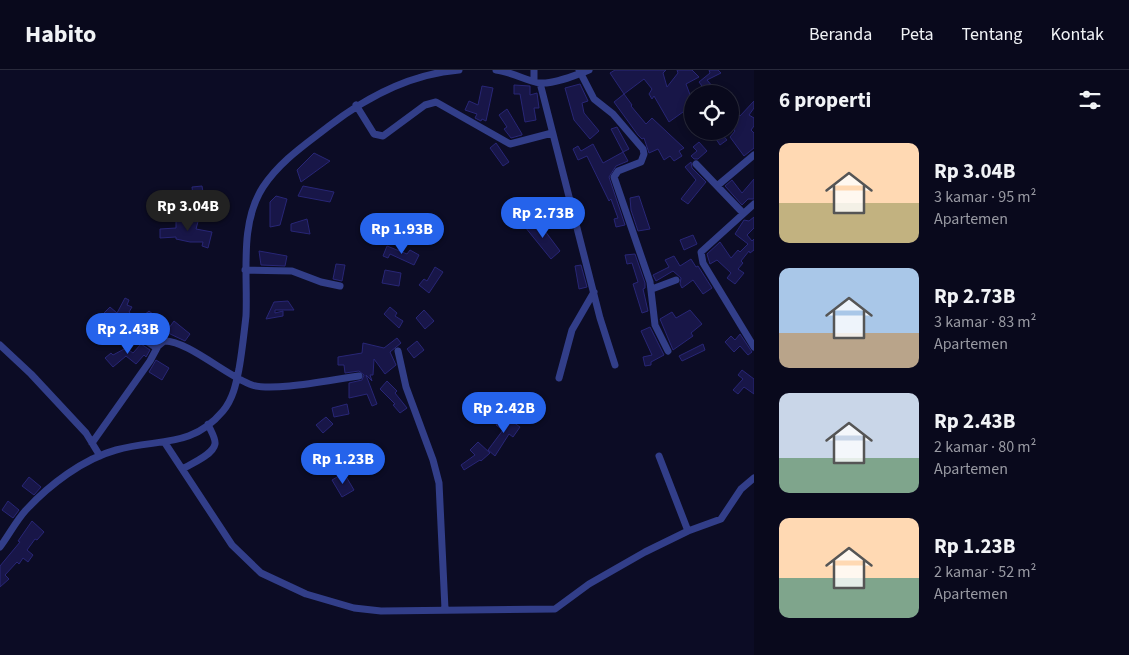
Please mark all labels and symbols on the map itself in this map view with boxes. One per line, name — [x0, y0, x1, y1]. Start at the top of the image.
pin: Rp 3.04B — [136, 190, 240, 232]
pin: Rp 2.73B — [491, 196, 595, 239]
pin: Rp 1.93B — [350, 212, 454, 255]
pin: Rp 2.43B — [76, 312, 180, 355]
pin: Rp 2.42B — [452, 392, 556, 434]
pin: Rp 1.23B — [291, 442, 395, 485]

